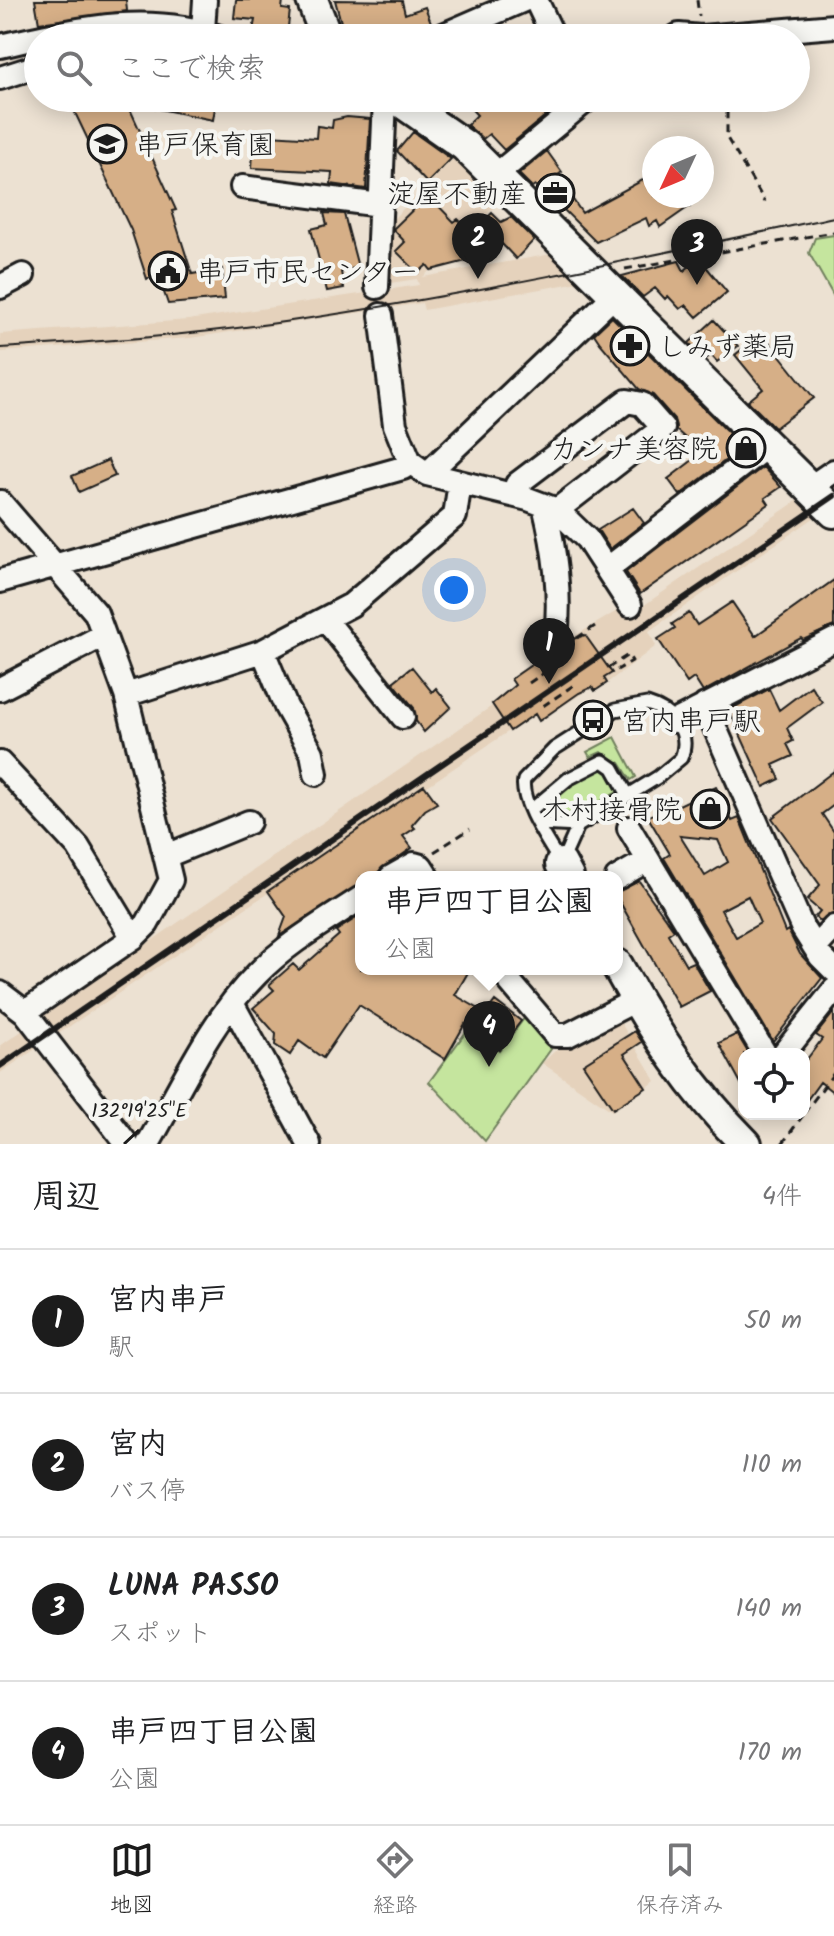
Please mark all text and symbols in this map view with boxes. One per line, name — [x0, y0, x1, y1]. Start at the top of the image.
search box — [24, 24, 810, 112]
icon: search — [52, 46, 96, 90]
text: ここで検索 — [116, 46, 266, 94]
school or university icon: 串戸保育園 — [86, 123, 128, 165]
place label: 串戸保育園 — [135, 124, 275, 169]
north arrow — [642, 136, 714, 208]
office icon: 淀屋不動産 — [534, 172, 576, 214]
place label: 淀屋不動産 — [387, 173, 527, 218]
pin: 2 — [452, 213, 504, 279]
pin: 3 — [671, 219, 723, 285]
public building icon: 串戸市民センター — [147, 250, 189, 292]
place label: 串戸市民センター — [196, 251, 419, 296]
pharmacy icon: しみず薬局 — [609, 325, 651, 367]
place label: しみず薬局 — [658, 326, 797, 371]
shop icon: カンナ美容院 — [725, 427, 767, 469]
place label: カンナ美容院 — [550, 428, 718, 473]
your location — [434, 570, 474, 610]
pin: 1 — [523, 618, 575, 684]
bus stop icon: 宮内串戸駅 — [572, 699, 614, 741]
place label: 宮内串戸駅 — [621, 700, 761, 745]
shop icon: 木村接骨院 — [689, 788, 731, 830]
place label: 木村接骨院 — [542, 789, 682, 834]
popup — [355, 871, 623, 975]
text: 串戸四丁目公園 — [384, 879, 594, 927]
text: 公園 — [384, 929, 436, 971]
pin: 4 — [463, 1001, 515, 1067]
map controls — [738, 1048, 810, 1120]
button: locate — [738, 1048, 810, 1120]
text: 132°19'25"E — [91, 1096, 188, 1128]
text: 周辺 — [32, 1171, 100, 1225]
text: 4件 — [762, 1176, 802, 1218]
text: 宮内串戸 — [108, 1277, 228, 1325]
text: 1 — [54, 1300, 62, 1342]
text: 50 m — [744, 1300, 802, 1342]
text: 駅 — [108, 1327, 134, 1369]
text: 宮内 — [108, 1421, 168, 1469]
text: 2 — [50, 1444, 66, 1486]
text: 110 m — [742, 1444, 802, 1486]
text: バス停 — [108, 1471, 186, 1513]
text: LUNA PASSO — [108, 1563, 279, 1611]
text: 3 — [51, 1588, 65, 1630]
text: 140 m — [735, 1588, 802, 1630]
text: スポット — [108, 1613, 212, 1655]
text: 串戸四丁目公園 — [108, 1709, 318, 1757]
text: 4 — [51, 1732, 65, 1774]
text: 170 m — [738, 1732, 802, 1774]
text: 公園 — [108, 1759, 160, 1801]
tab: 地図 — [110, 1838, 154, 1924]
tab: 経路 — [373, 1838, 417, 1924]
tab: 保存済み — [636, 1838, 724, 1924]

